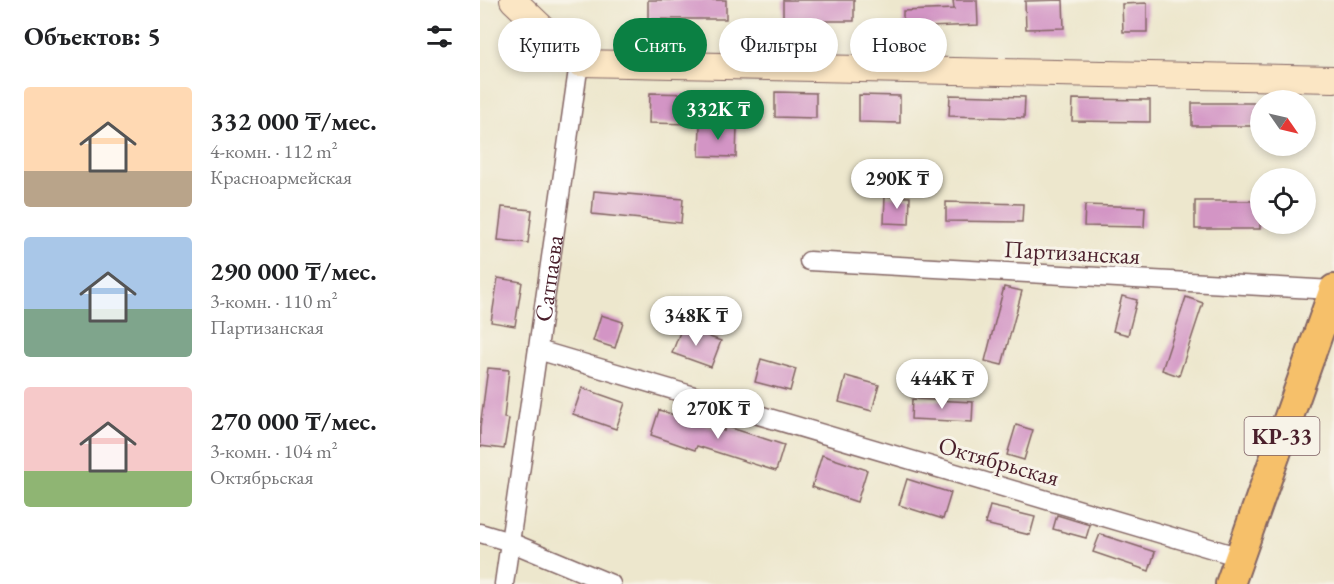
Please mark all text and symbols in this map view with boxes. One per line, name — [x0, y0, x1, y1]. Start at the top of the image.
chip: Купить — [498, 18, 601, 72]
chip: Снять — [613, 18, 707, 72]
chip: Фильтры — [719, 18, 838, 72]
chip: Новое — [850, 18, 947, 72]
text: Объектов: 5 — [24, 19, 161, 53]
icon: filters — [423, 20, 456, 53]
pin: 332K ₸ — [669, 90, 767, 141]
north arrow — [1250, 90, 1316, 156]
map controls — [1250, 90, 1316, 234]
text: 332K ₸ — [686, 96, 750, 122]
text: 332 000 ₸/мес. — [210, 104, 377, 138]
icon: home — [72, 111, 144, 183]
text: 4-комн. · 112 m² — [210, 138, 338, 164]
pin: 290K ₸ — [848, 159, 946, 210]
text: Красноармейская — [210, 164, 352, 190]
text: 290K ₸ — [865, 165, 929, 191]
button: locate — [1250, 168, 1316, 234]
street label: Сатпаева — [526, 232, 570, 324]
street label: Партизанская — [1003, 233, 1141, 271]
text: 290 000 ₸/мес. — [210, 254, 377, 288]
icon: home — [72, 261, 144, 333]
text: 3-комн. · 110 m² — [210, 288, 338, 314]
pin: 348K ₸ — [647, 296, 745, 347]
text: 348K ₸ — [664, 302, 728, 328]
text: Партизанская — [210, 314, 324, 340]
pin: 444K ₸ — [893, 359, 991, 410]
text: 444K ₸ — [910, 365, 974, 391]
pin: 270K ₸ — [669, 389, 767, 440]
text: 270K ₸ — [686, 395, 750, 421]
text: 270 000 ₸/мес. — [210, 404, 377, 438]
icon: home — [72, 411, 144, 483]
road number: KP-33 — [1244, 417, 1320, 455]
street label: Октябрьская — [935, 429, 1063, 493]
text: 3-комн. · 104 m² — [210, 438, 338, 464]
text: Октябрьская — [210, 464, 313, 490]

